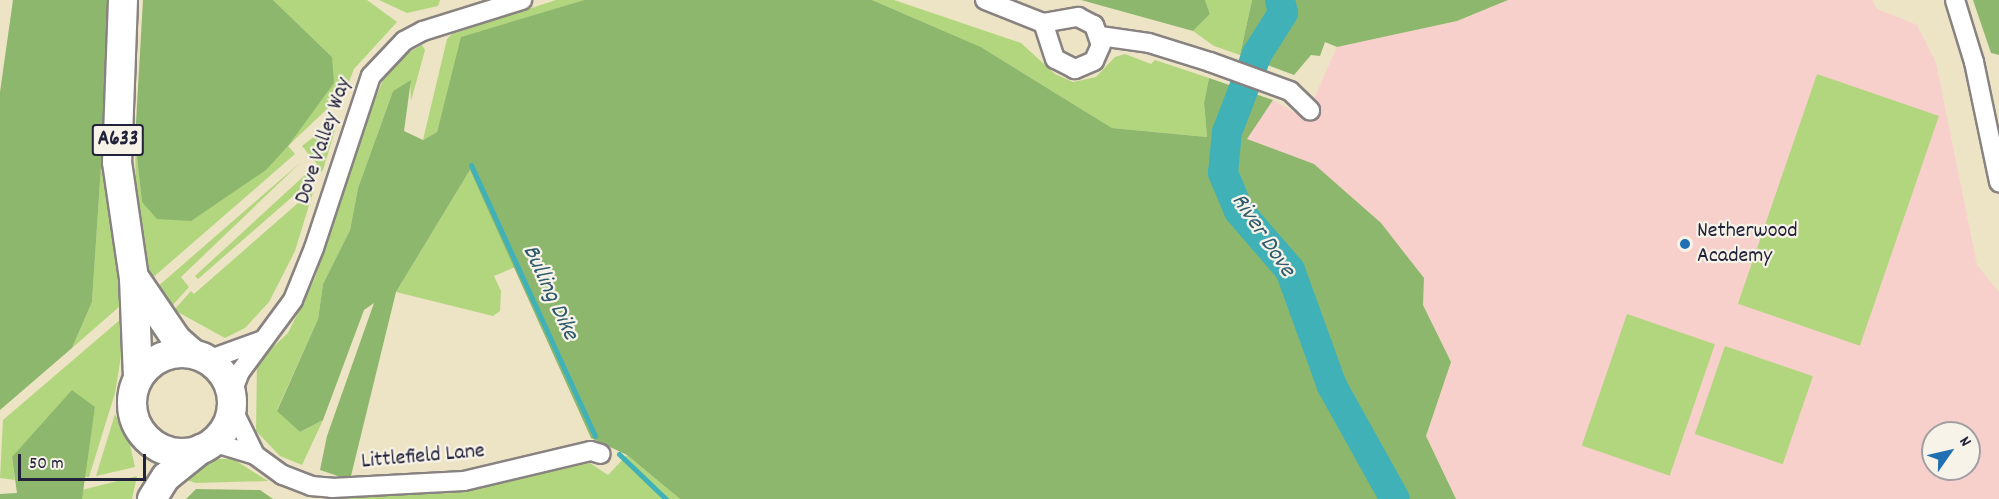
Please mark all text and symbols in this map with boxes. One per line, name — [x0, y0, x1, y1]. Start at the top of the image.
street label: Dove Valley Way — [290, 74, 358, 208]
road number: A633 — [91, 122, 145, 158]
water label: River Dove — [1224, 189, 1300, 283]
place label: Netherwood Academy — [1697, 218, 1798, 270]
marker: Netherwood Academy — [1678, 237, 1692, 251]
water label: Bulling Dike — [514, 241, 584, 345]
north arrow — [1921, 421, 1981, 481]
text: N — [1953, 432, 1976, 451]
street label: Littlefield Lane — [360, 438, 486, 476]
scale bar — [21, 442, 148, 480]
text: 50 m — [29, 452, 64, 477]

